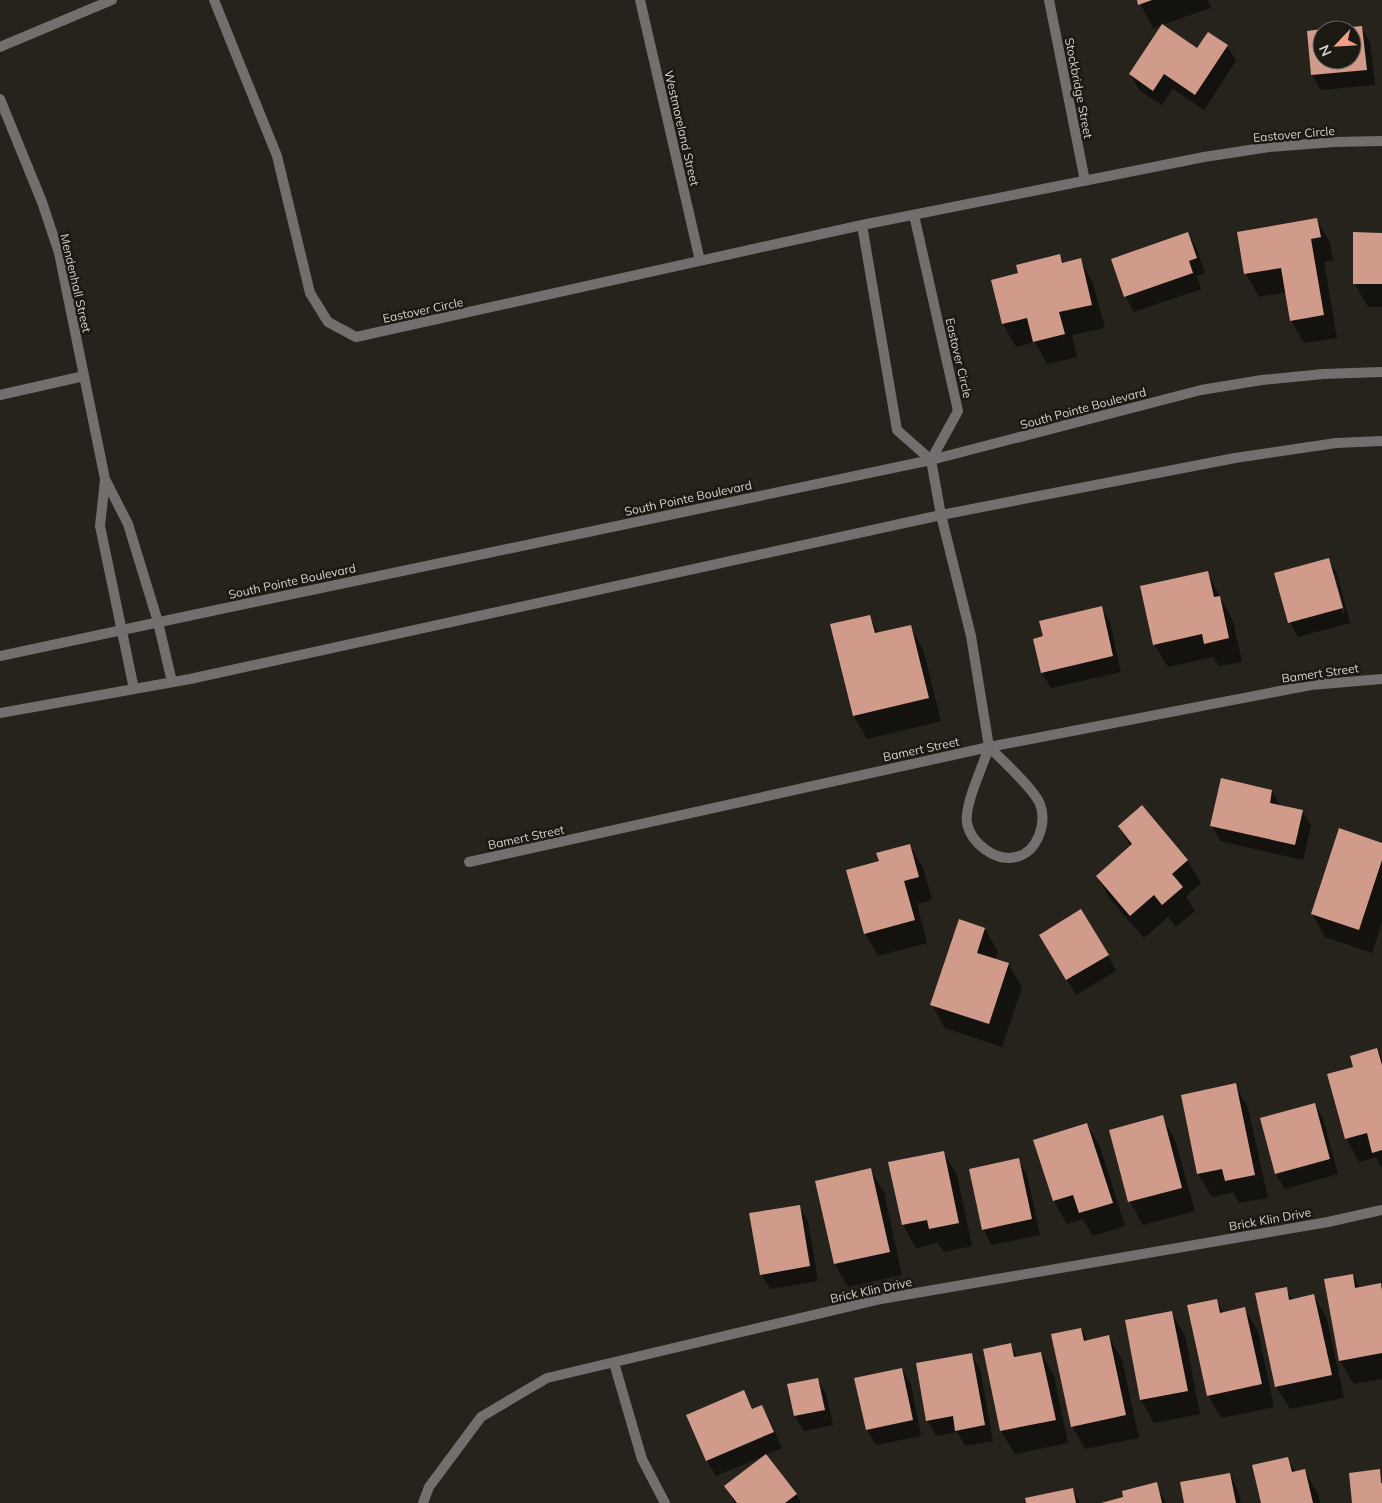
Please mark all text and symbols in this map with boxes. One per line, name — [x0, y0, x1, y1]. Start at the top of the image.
north arrow — [1312, 20, 1362, 70]
street label: Stockbridge Street — [1062, 36, 1096, 140]
text: N — [1315, 42, 1336, 59]
street label: Westmoreland Street — [661, 69, 703, 187]
street label: Eastover Circle — [1253, 123, 1335, 145]
street label: Mendenhall Street — [57, 232, 95, 334]
street label: Eastover Circle — [381, 294, 465, 326]
street label: Eastover Circle — [942, 316, 976, 400]
street label: South Pointe Boulevard — [1018, 384, 1148, 432]
street label: South Pointe Boulevard — [623, 477, 753, 519]
street label: South Pointe Boulevard — [227, 560, 357, 602]
street label: Bamert Street — [1281, 660, 1359, 686]
street label: Bamert Street — [881, 734, 961, 764]
street label: Bamert Street — [486, 822, 566, 852]
street label: Brick Klin Drive — [1228, 1204, 1312, 1234]
street label: Brick Klin Drive — [829, 1274, 913, 1306]

